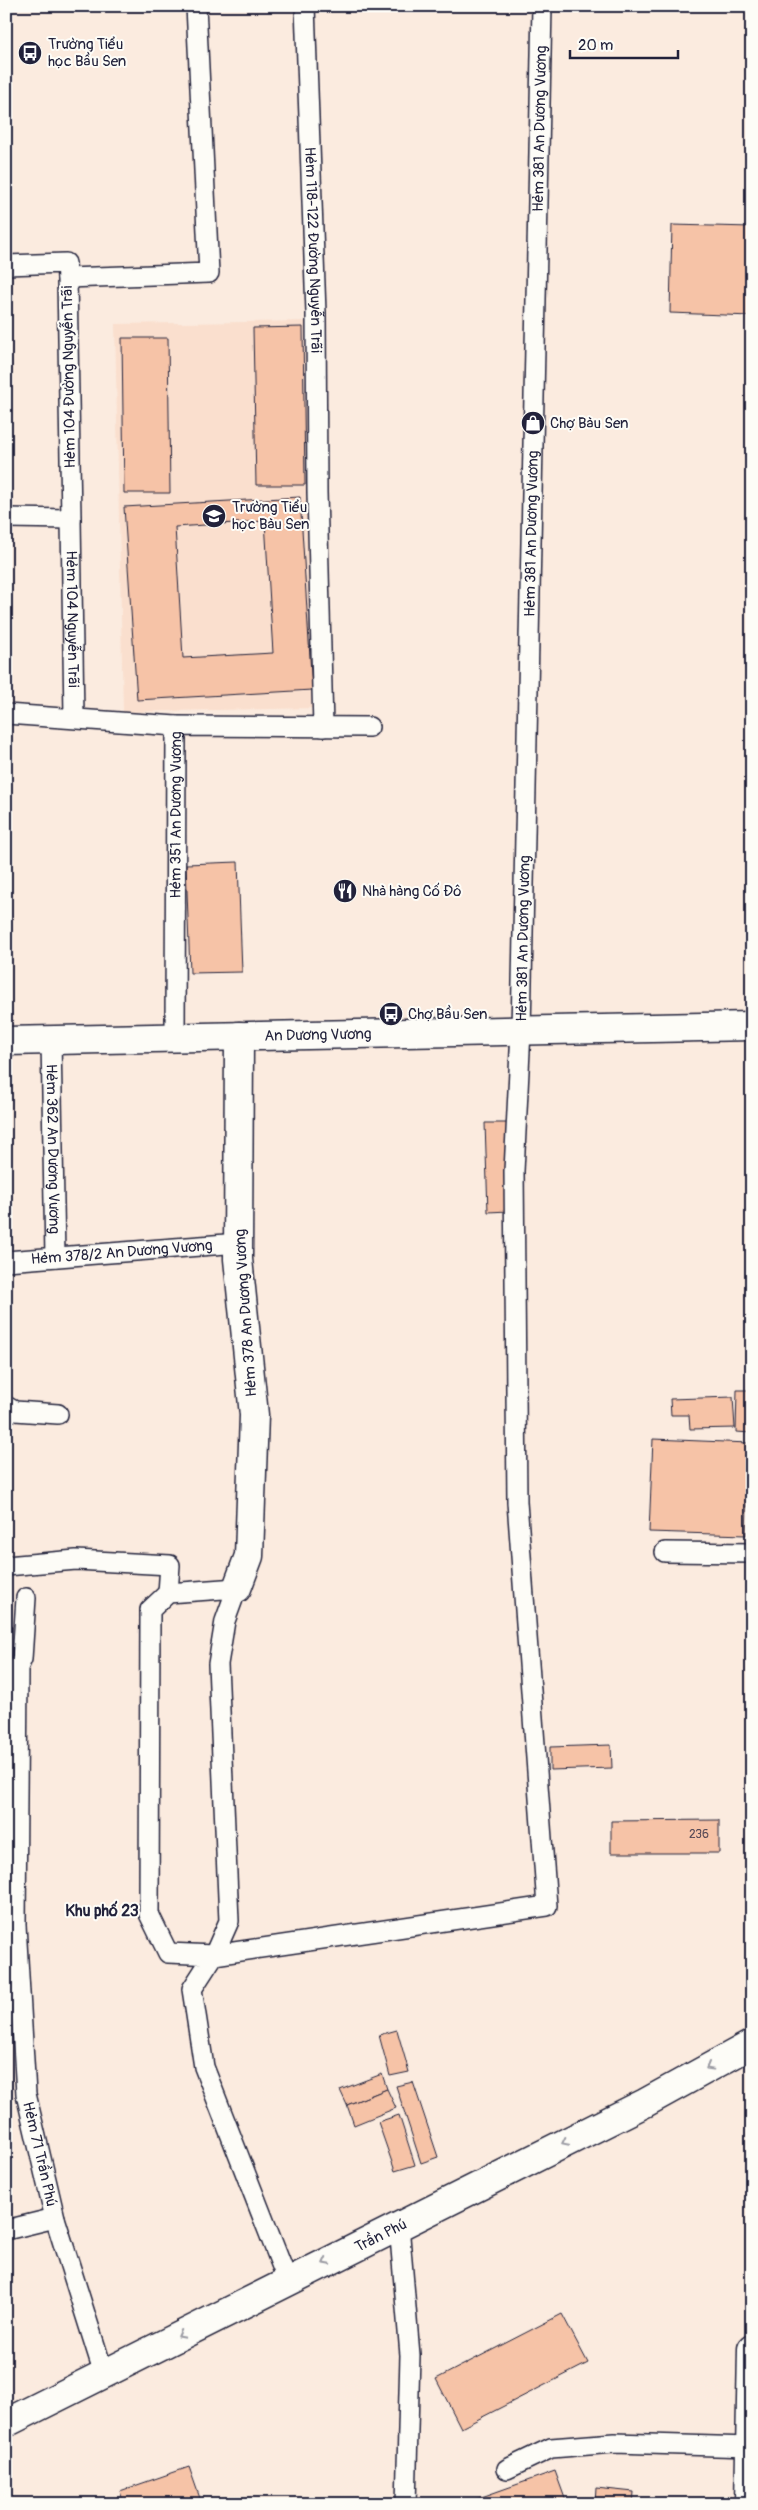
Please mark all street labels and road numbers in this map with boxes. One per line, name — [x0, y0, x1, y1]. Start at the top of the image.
street label: Hẻm 381 An Dương Vương — [528, 45, 551, 212]
street label: Hẻm 118-122 Đường Nguyễn Trãi — [301, 146, 326, 353]
street label: Hẻm 104 Đường Nguyễn Trãi — [58, 285, 80, 468]
street label: Hẻm 381 An Dương Vương — [520, 450, 542, 617]
street label: Hẻm 104 Nguyễn Trãi — [62, 550, 83, 688]
street label: Hẻm 351 An Dương Vương — [166, 731, 185, 899]
street label: Hẻm 381 An Dương Vương — [512, 855, 534, 1022]
street label: An Dương Vương — [264, 1024, 372, 1045]
street label: Hẻm 362 An Dương Vương — [42, 1064, 64, 1234]
street label: Hẻm 378 An Dương Vương — [231, 1228, 261, 1398]
street label: Hẻm 378/2 An Dương Vương — [30, 1236, 213, 1269]
street label: Hẻm 71 Trần Phú — [19, 2100, 61, 2208]
street label: Trần Phú — [351, 2214, 410, 2256]

